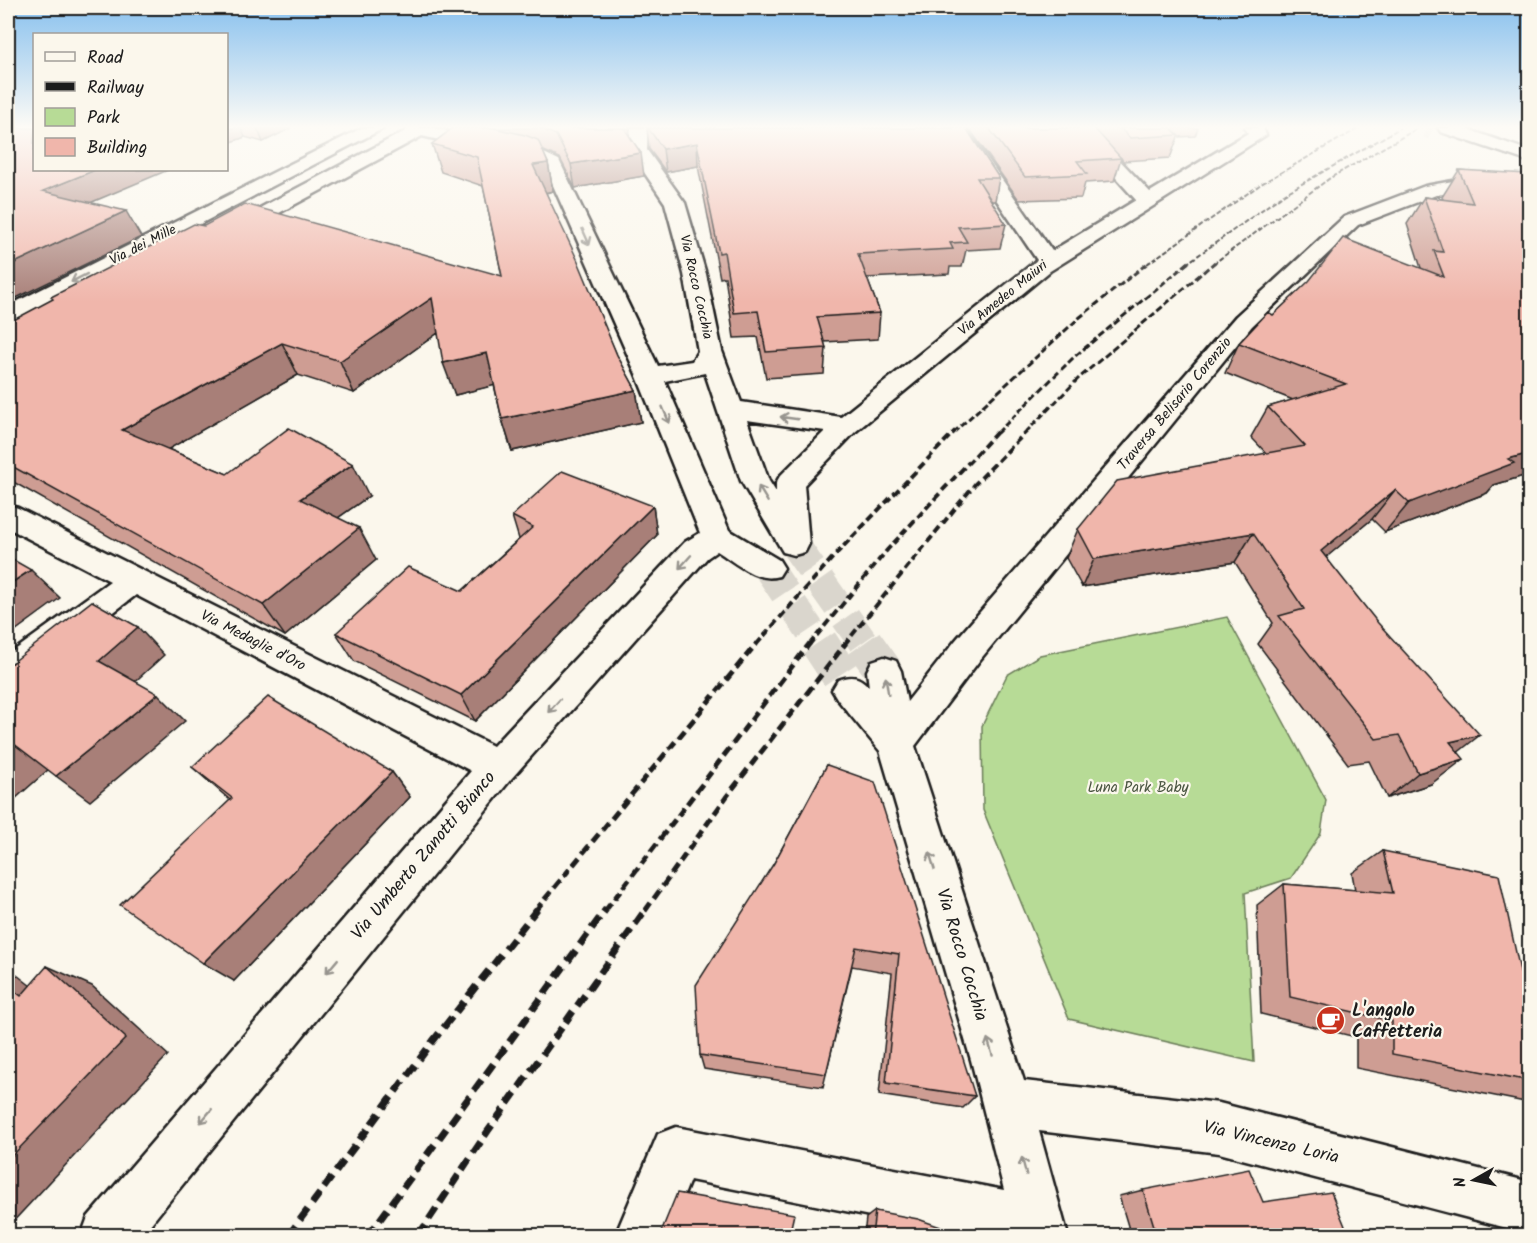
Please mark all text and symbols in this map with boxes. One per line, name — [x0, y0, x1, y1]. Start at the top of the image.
legend — [33, 33, 228, 171]
text: Road — [87, 44, 124, 73]
text: Railway — [87, 74, 144, 103]
text: Park — [87, 104, 120, 133]
text: Building — [87, 134, 147, 163]
street label: Via dei Mille — [106, 218, 181, 271]
one-way arrow — [581, 227, 593, 245]
street label: Via Rocco Cocchia — [673, 233, 719, 341]
street label: Via Amedeo Maiuri — [953, 254, 1053, 341]
one-way arrow — [71, 273, 89, 284]
street label: Traversa Belisario Corenzio — [1112, 332, 1238, 476]
one-way arrow — [661, 405, 672, 423]
one-way arrow — [779, 412, 799, 423]
one-way arrow — [757, 486, 769, 503]
one-way arrow — [678, 554, 692, 569]
street label: Via Medaglie d'Oro — [196, 604, 310, 678]
one-way arrow — [881, 677, 892, 697]
one-way arrow — [547, 699, 561, 714]
street label: Via Umberto Zanotti Bianco — [344, 765, 504, 947]
park label: Luna Park Baby — [1087, 776, 1190, 800]
one-way arrow — [926, 852, 937, 871]
street label: Via Rocco Cocchia — [927, 885, 995, 1025]
one-way arrow — [325, 958, 338, 974]
place label: L'angolo Caffetteria — [1352, 997, 1442, 1047]
cafe icon: L'angolo Caffetteria — [1315, 1005, 1347, 1037]
one-way arrow — [984, 1038, 995, 1057]
one-way arrow — [200, 1108, 213, 1124]
street label: Via Vincenzo Loria — [1200, 1113, 1342, 1173]
north arrow — [1444, 1150, 1504, 1210]
one-way arrow — [1018, 1157, 1029, 1176]
text: N — [1448, 1175, 1474, 1189]

